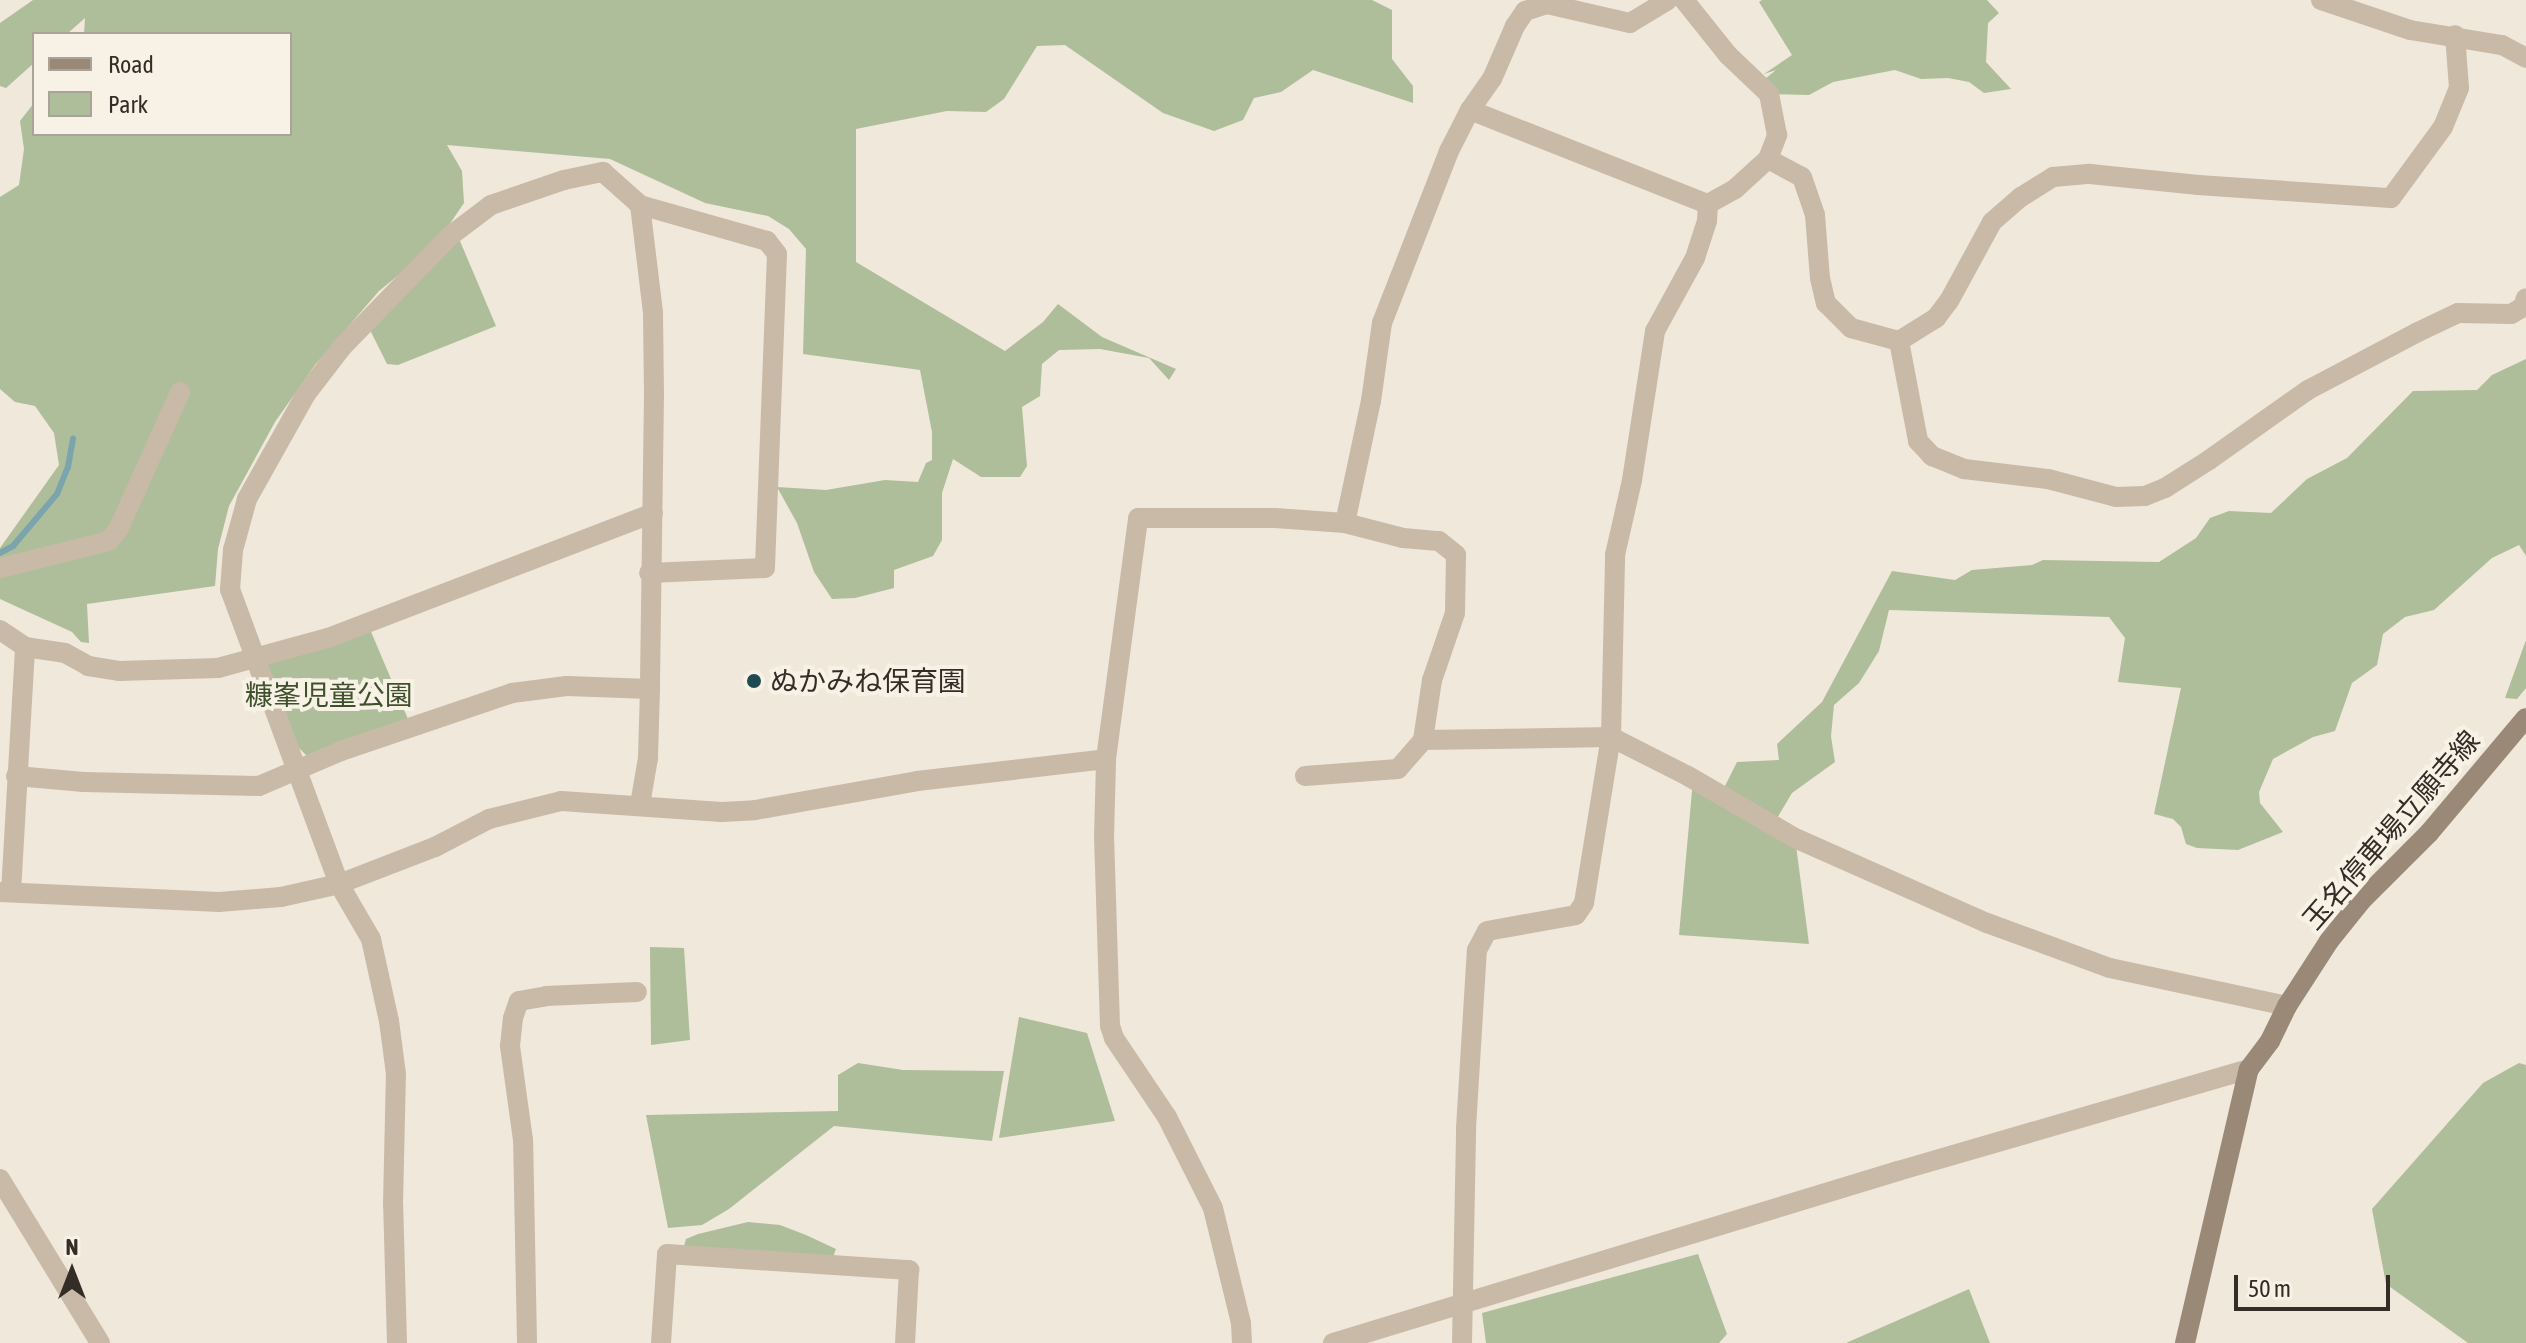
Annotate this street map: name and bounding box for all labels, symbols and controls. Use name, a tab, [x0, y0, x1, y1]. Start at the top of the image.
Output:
legend	[32, 32, 292, 136]
text: Road	[108, 51, 154, 78]
text: Park	[108, 91, 148, 118]
place label: ぬかみね保育園	[770, 664, 966, 698]
marker: ぬかみね保育園	[745, 672, 763, 690]
park label: 糠峯児童公園	[245, 678, 413, 712]
street label: 玉名停車場立願寺線	[2296, 724, 2486, 936]
north arrow	[32, 1231, 112, 1311]
text: N	[66, 1234, 78, 1260]
scale bar	[2238, 1259, 2394, 1309]
text: 50 m	[2248, 1275, 2291, 1302]

